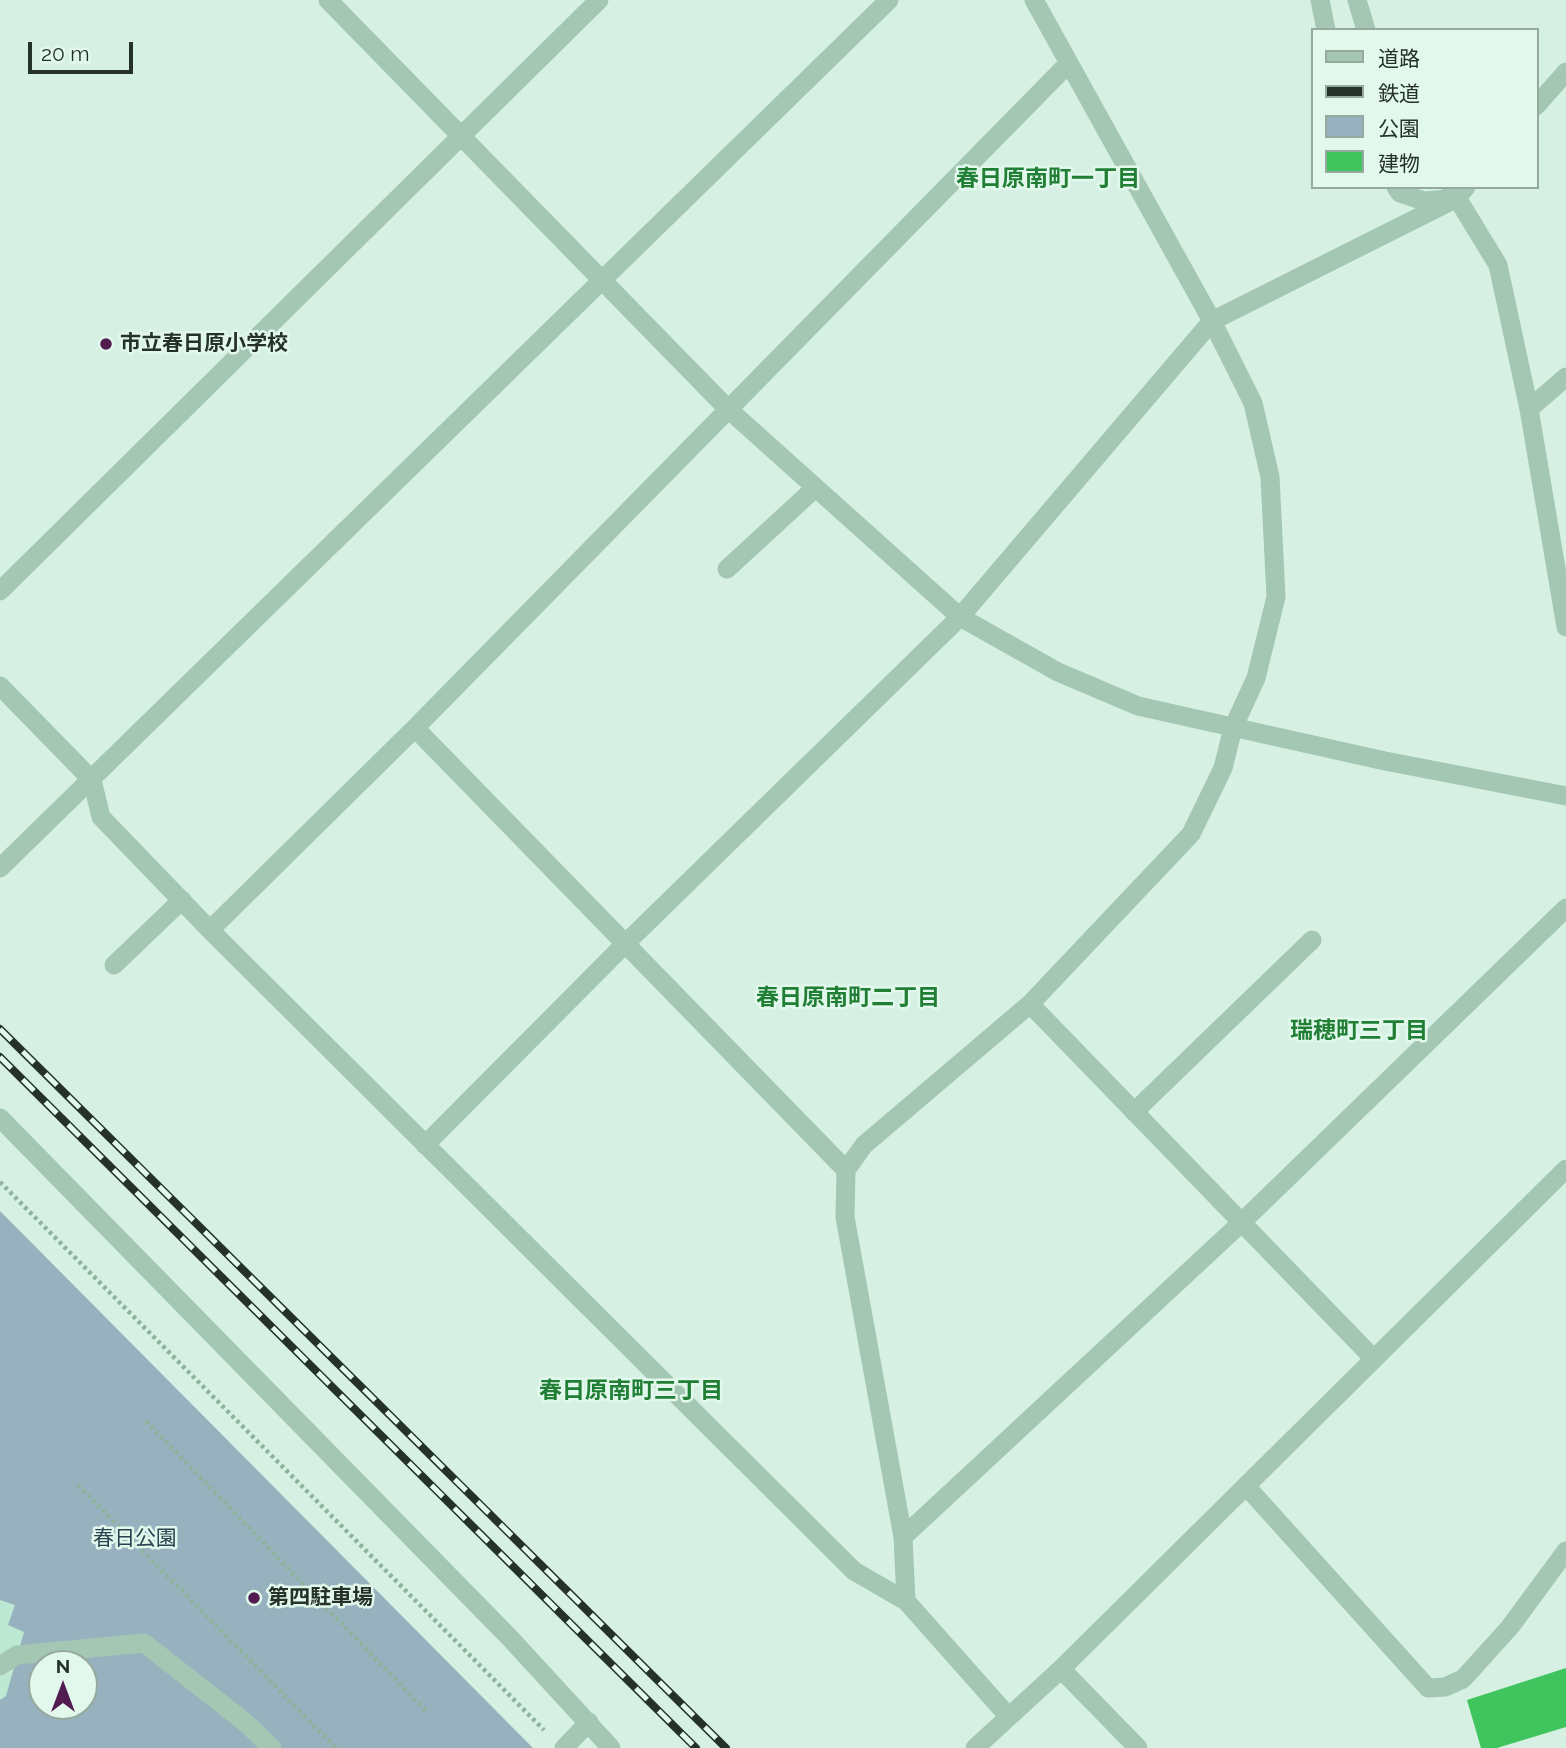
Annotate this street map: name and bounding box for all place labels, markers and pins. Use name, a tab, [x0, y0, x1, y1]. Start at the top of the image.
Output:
place label: 市立春日原小学校	[120, 331, 288, 357]
marker: 市立春日原小学校	[98, 336, 114, 352]
place label: 第四駐車場	[268, 1585, 373, 1611]
marker: 第四駐車場	[246, 1590, 262, 1606]

